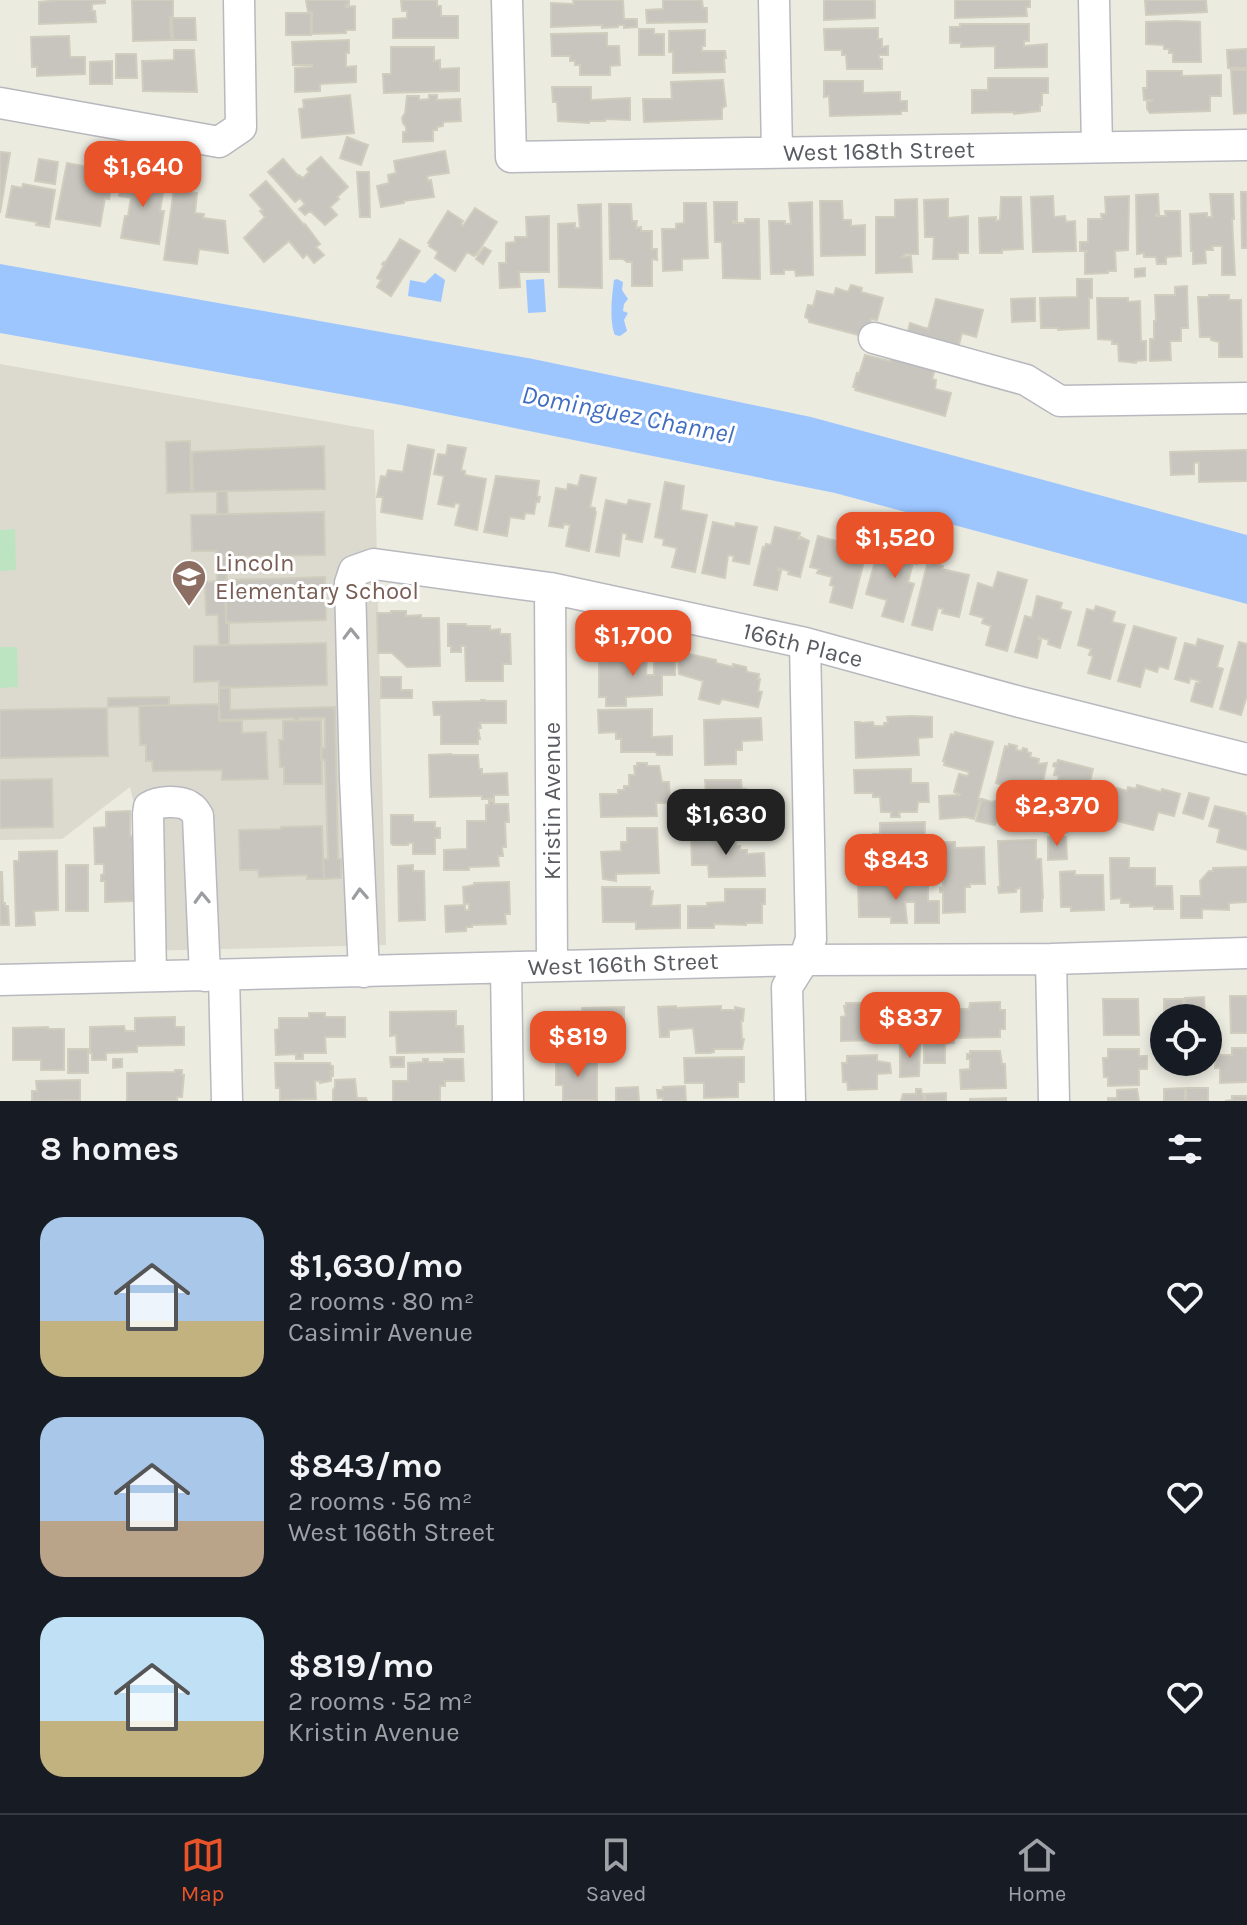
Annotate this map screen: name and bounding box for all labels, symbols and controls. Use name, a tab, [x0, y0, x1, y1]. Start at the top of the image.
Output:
street label: West 168th Street	[783, 135, 975, 167]
pin: $1,640	[78, 141, 208, 209]
text: $1,640	[102, 151, 184, 182]
water label: Dominguez Channel	[519, 379, 737, 450]
pin: $1,520	[830, 512, 960, 580]
text: $1,520	[854, 522, 936, 553]
place label: Lincoln Elementary School	[215, 549, 419, 605]
school or university icon: Lincoln Elementary School	[170, 558, 208, 608]
pin: $1,700	[568, 610, 698, 678]
street label: 166th Place	[740, 617, 866, 673]
text: $1,700	[593, 620, 673, 651]
one-way arrow	[342, 627, 360, 640]
street label: Kristin Avenue	[538, 722, 566, 880]
pin: $2,370	[992, 780, 1122, 848]
pin: $1,630	[661, 789, 791, 857]
text: $2,370	[1014, 790, 1100, 821]
text: $1,630	[685, 799, 767, 830]
pin: $843	[849, 834, 943, 902]
text: $843	[863, 844, 929, 875]
one-way arrow	[351, 887, 368, 900]
one-way arrow	[193, 891, 210, 904]
street label: West 166th Street	[527, 947, 719, 981]
pin: $837	[863, 992, 957, 1060]
text: $837	[878, 1002, 942, 1033]
map controls	[1150, 1004, 1222, 1076]
button: locate	[1150, 1004, 1222, 1076]
pin: $819	[531, 1011, 625, 1079]
text: $819	[548, 1021, 608, 1052]
icon: filters	[1163, 1127, 1207, 1171]
text: 8 homes	[40, 1129, 179, 1169]
text: $1,630/mo	[288, 1246, 463, 1286]
icon: home	[104, 1249, 200, 1345]
icon: heart	[1163, 1275, 1207, 1319]
text: 2 rooms · 80 m²	[288, 1286, 474, 1317]
text: Casimir Avenue	[288, 1317, 473, 1348]
text: $843/mo	[288, 1446, 442, 1486]
icon: home	[104, 1449, 200, 1545]
icon: heart	[1163, 1475, 1207, 1519]
text: 2 rooms · 56 m²	[288, 1486, 473, 1517]
text: West 166th Street	[288, 1517, 495, 1548]
text: $819/mo	[288, 1646, 434, 1686]
icon: home	[104, 1649, 200, 1745]
icon: heart	[1163, 1675, 1207, 1719]
text: 2 rooms · 52 m²	[288, 1686, 473, 1717]
text: Kristin Avenue	[288, 1717, 460, 1748]
tab: Map	[181, 1833, 225, 1907]
tab: Saved	[586, 1833, 647, 1907]
tab: Home	[1008, 1833, 1066, 1907]

